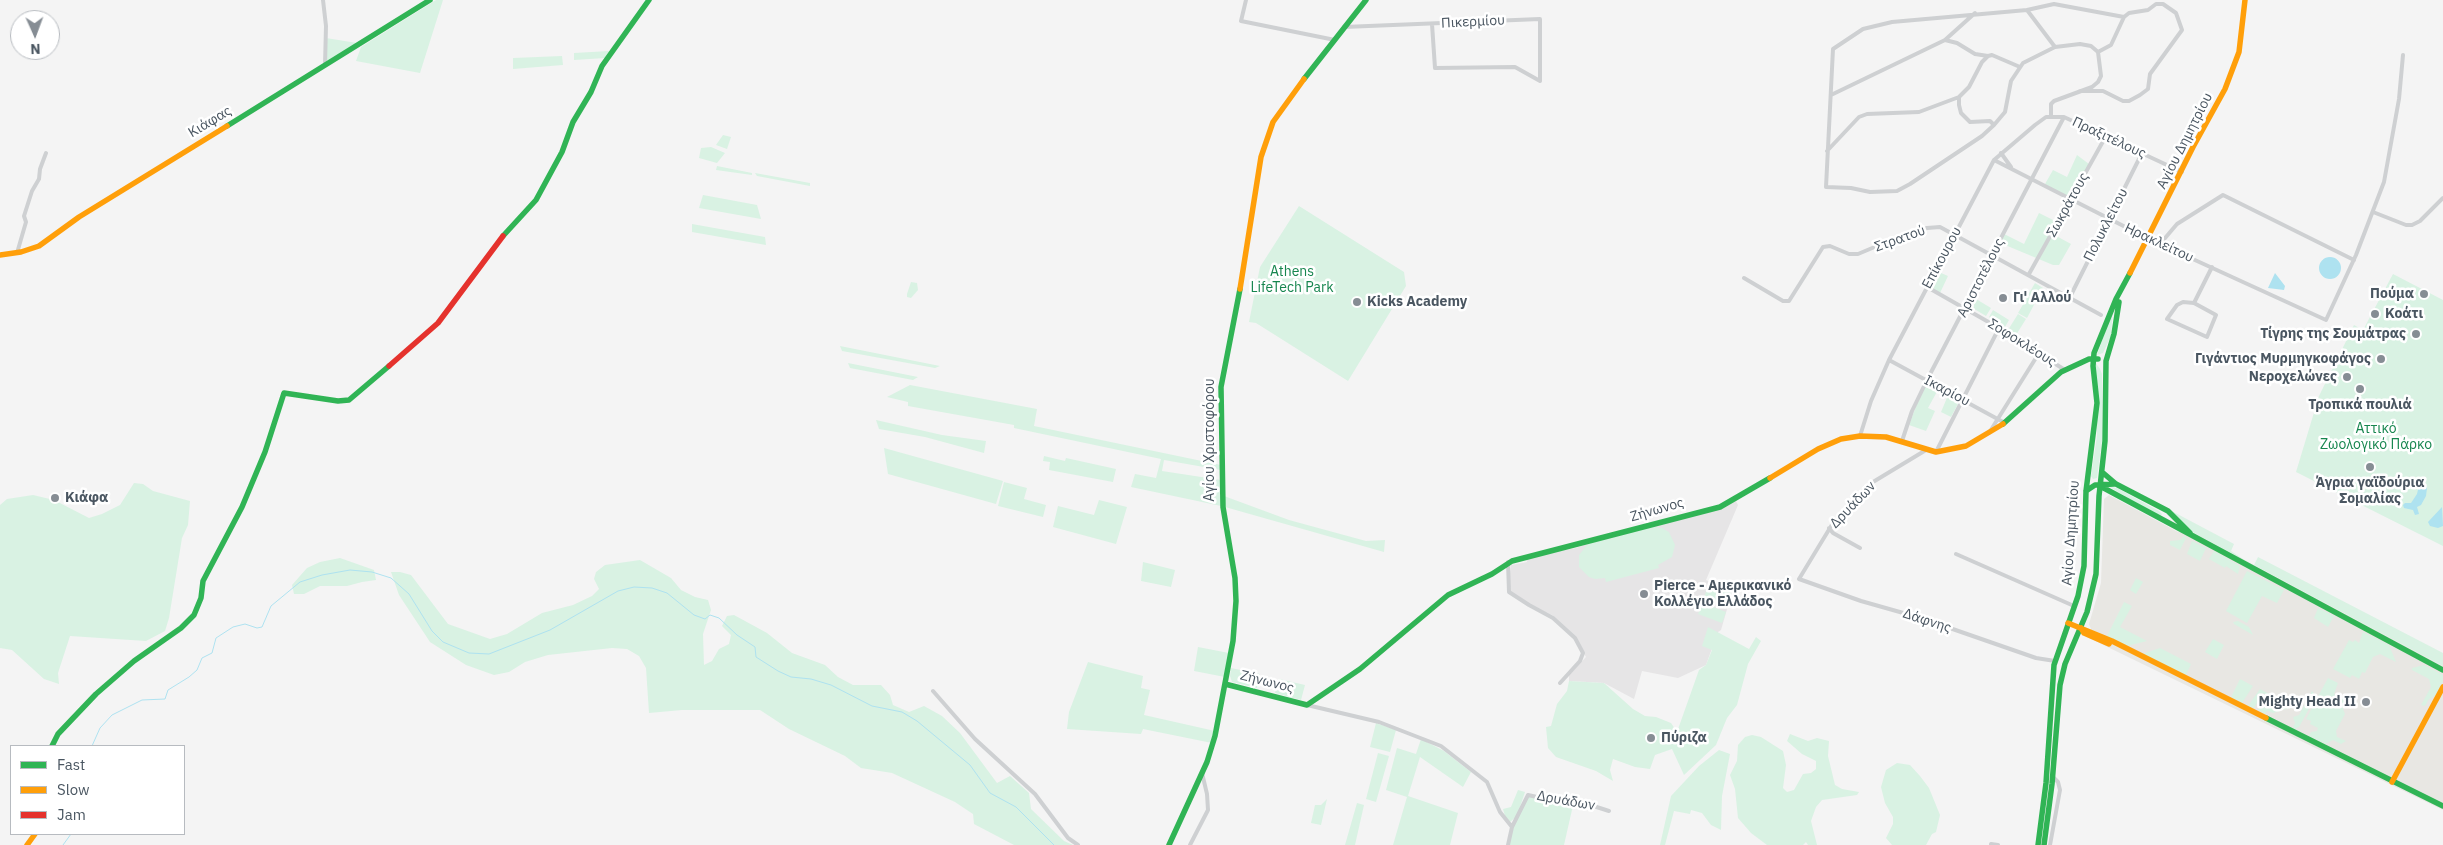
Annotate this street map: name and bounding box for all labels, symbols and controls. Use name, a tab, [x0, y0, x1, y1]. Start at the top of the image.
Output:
north arrow	[10, 10, 60, 60]
street label: Πικερμίου	[1441, 12, 1505, 32]
text: N	[30, 40, 41, 58]
street label: Αγίου Δημητρίου	[2153, 90, 2217, 192]
street label: Κιάφας	[185, 103, 235, 141]
street label: Πραξιτέλους	[2069, 114, 2149, 162]
street label: Σωκράτους	[2043, 170, 2093, 240]
street label: Πολυκλείτου	[2080, 186, 2132, 264]
street label: Ηρακλείτου	[2122, 220, 2196, 266]
street label: Στρατού	[1872, 222, 1928, 256]
street label: Επίκουρου	[1919, 224, 1965, 292]
street label: Αριστοτέλους	[1954, 236, 2008, 320]
park label: Athens LifeTech Park	[1250, 264, 1334, 296]
place label: Πούμα	[2370, 286, 2414, 302]
marker: Πούμα	[2418, 288, 2430, 300]
place label: Γι' Αλλού	[2013, 290, 2071, 306]
marker: Γι' Αλλού	[1997, 292, 2009, 304]
place label: Kicks Academy	[1367, 294, 1467, 310]
marker: Kicks Academy	[1351, 296, 1363, 308]
place label: Κοάτι	[2385, 306, 2423, 322]
marker: Κοάτι	[2369, 308, 2381, 320]
street label: Σοφοκλέους	[1985, 315, 2059, 371]
place label: Τίγρης της Σουμάτρας	[2260, 326, 2406, 342]
marker: Τίγρης της Σουμάτρας	[2410, 328, 2422, 340]
place label: Γιγάντιος Μυρμηγκοφάγος	[2195, 351, 2371, 367]
marker: Γιγάντιος Μυρμηγκοφάγος	[2375, 353, 2387, 365]
place label: Νεροχελώνες	[2249, 369, 2337, 385]
marker: Νεροχελώνες	[2341, 371, 2353, 383]
street label: Ικαρίου	[1921, 372, 1973, 410]
street label: Αγίου Χριστοφόρου	[1202, 378, 1218, 502]
marker: Τροπικά πουλιά	[2354, 383, 2366, 395]
place label: Τροπικά πουλιά	[2308, 397, 2412, 413]
park label: Αττικό Ζωολογικό Πάρκο	[2320, 421, 2432, 454]
marker: Άγρια γαϊδούρια Σομαλίας	[2364, 461, 2376, 473]
place label: Άγρια γαϊδούρια Σομαλίας	[2316, 475, 2424, 508]
street label: Δρυάδων	[1827, 478, 1879, 532]
street label: Αγίου Δημητρίου	[2059, 480, 2083, 586]
place label: Κιάφα	[65, 490, 108, 506]
marker: Κιάφα	[49, 492, 61, 504]
street label: Ζήνωνος	[1628, 494, 1686, 526]
place label: Pierce - Αμερικανικό Κολλέγιο Ελλάδος	[1654, 578, 1792, 610]
marker: Pierce - Αμερικανικό Κολλέγιο Ελλάδος	[1638, 588, 1650, 600]
street label: Δάφνης	[1901, 605, 1953, 637]
street label: Ζήνωνος	[1238, 667, 1296, 697]
place label: Mighty Head II	[2258, 694, 2356, 710]
marker: Mighty Head II	[2360, 696, 2372, 708]
place label: Πύριζα	[1661, 730, 1707, 746]
marker: Πύριζα	[1645, 732, 1657, 744]
legend	[10, 745, 185, 835]
text: Fast	[57, 755, 85, 774]
text: Slow	[57, 780, 90, 799]
street label: Δρυάδων	[1536, 788, 1596, 814]
text: Jam	[57, 805, 86, 824]

